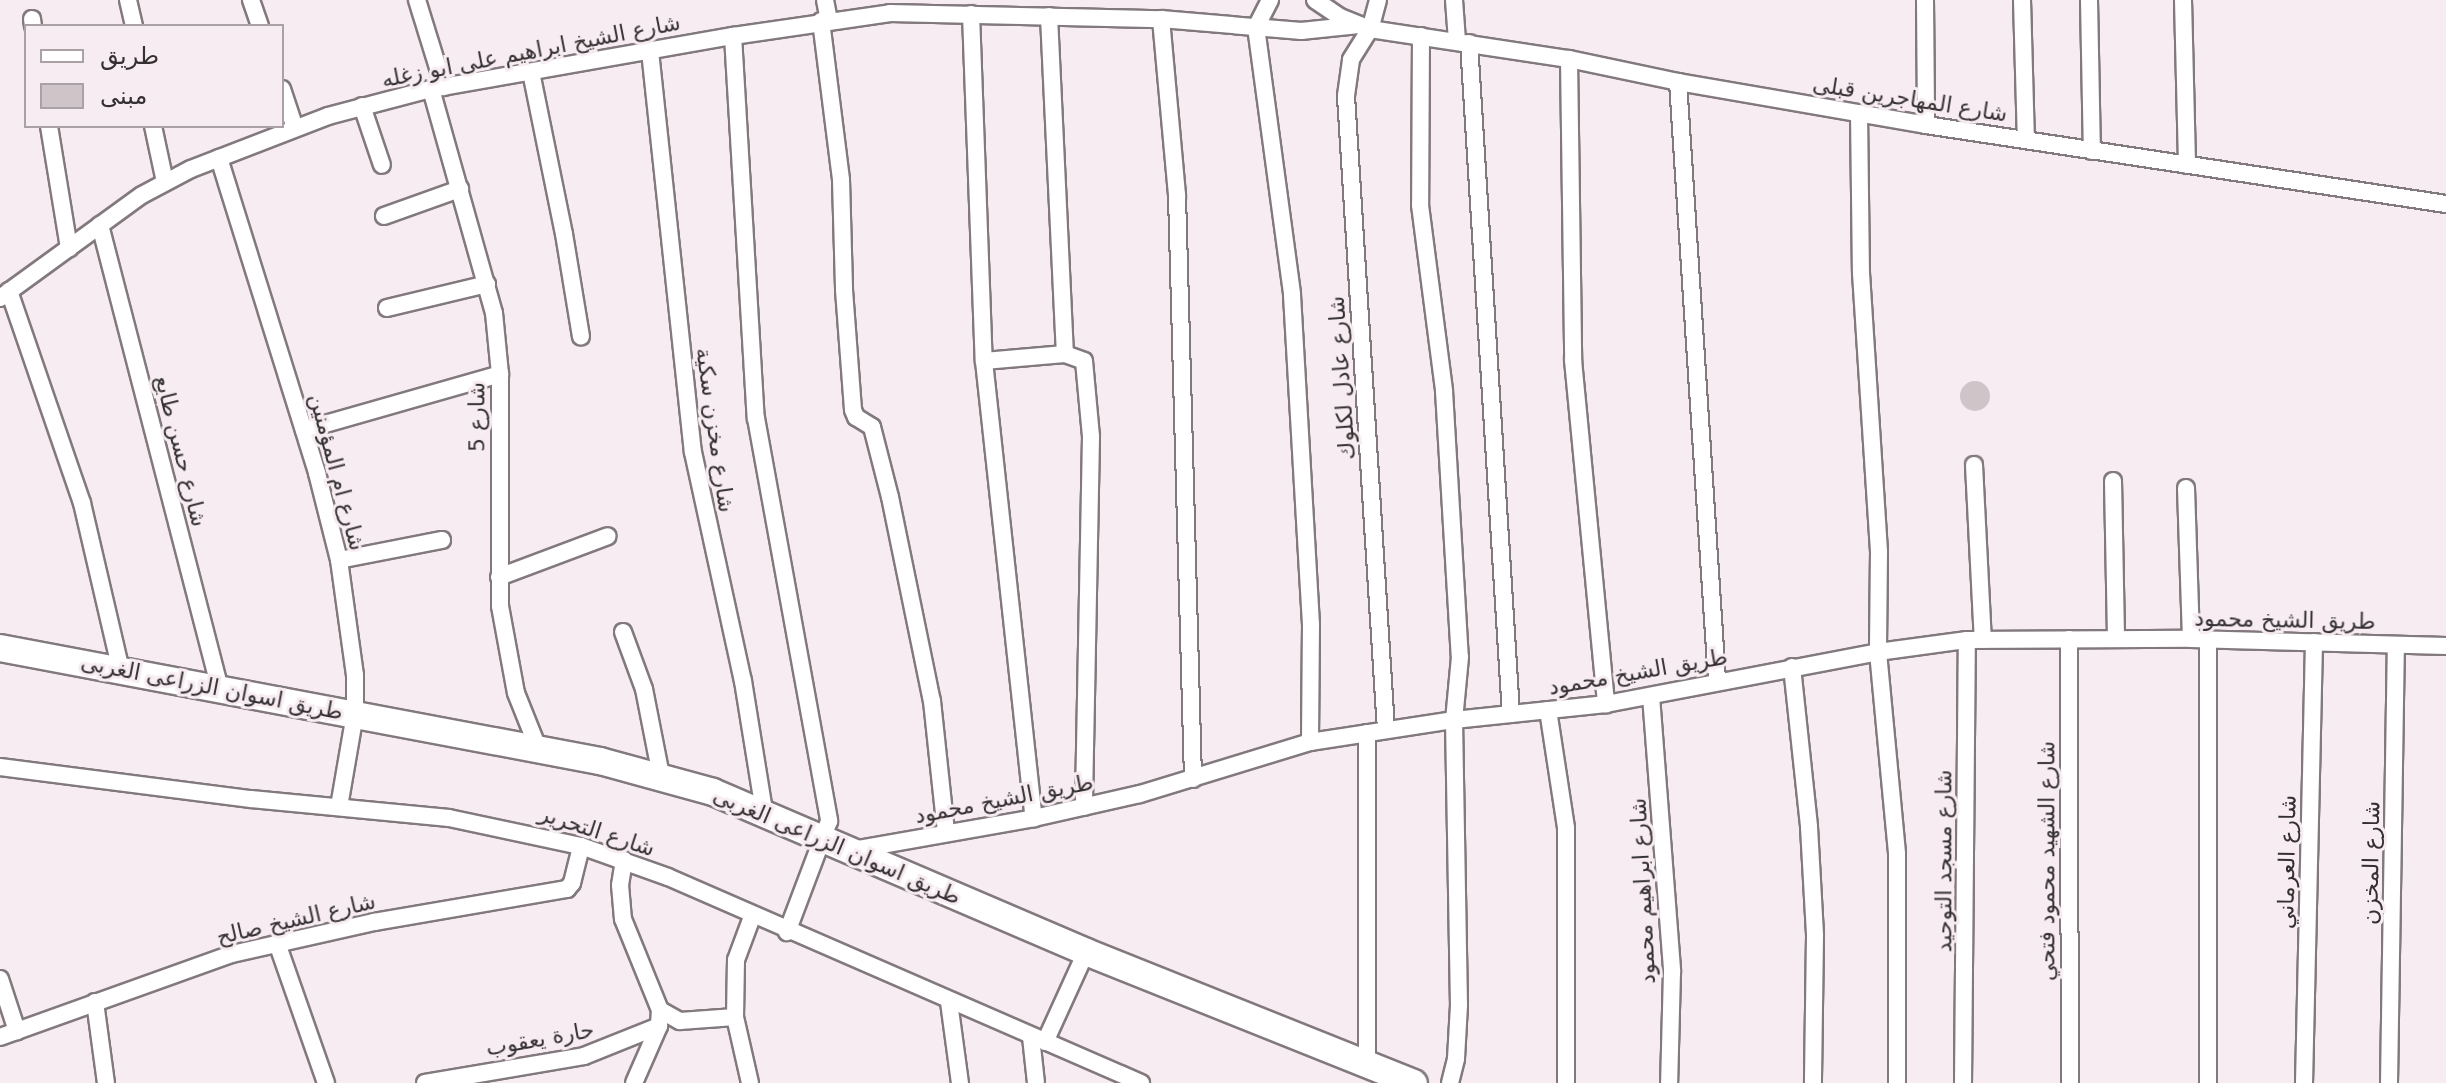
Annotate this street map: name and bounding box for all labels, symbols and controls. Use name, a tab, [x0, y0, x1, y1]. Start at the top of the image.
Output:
street label: شارع الشيخ ابراهيم على ابو زغله	[379, 9, 683, 93]
legend	[24, 24, 284, 128]
text: طريق	[100, 42, 159, 70]
street label: شارع المهاجرين قبلى	[1811, 71, 2009, 127]
text: مبنى	[100, 82, 147, 110]
street label: شارع عادل لكلوك	[1323, 295, 1361, 461]
street label: شارع مخزن سكية	[690, 346, 740, 514]
street label: شارع حسن طايع	[149, 373, 213, 529]
street label: شارع 5	[464, 382, 490, 452]
street label: شارع ام المؤمنين	[303, 391, 371, 553]
street label: طريق الشيخ محمود	[2194, 605, 2376, 635]
street label: طريق الشيخ محمود	[1546, 643, 1730, 701]
street label: طريق اسوان الزراعى الغربى	[79, 649, 345, 725]
street label: شارع الشهيد محمود فتحي	[2034, 741, 2060, 981]
street label: طريق الشيخ محمود	[913, 769, 1095, 829]
street label: شارع مسجد التوحيد	[1931, 770, 1957, 952]
street label: طريق اسوان الزراعى الغربى	[709, 782, 965, 910]
street label: شارع العرماني	[2273, 795, 2301, 929]
street label: شارع ابراهيم محمود	[1625, 797, 1661, 985]
street label: شارع التحرير	[536, 800, 658, 862]
street label: شارع المخزن	[2357, 801, 2385, 925]
street label: شارع الشيخ صالح	[214, 888, 378, 950]
street label: حارة يعقوب	[484, 1017, 596, 1061]

